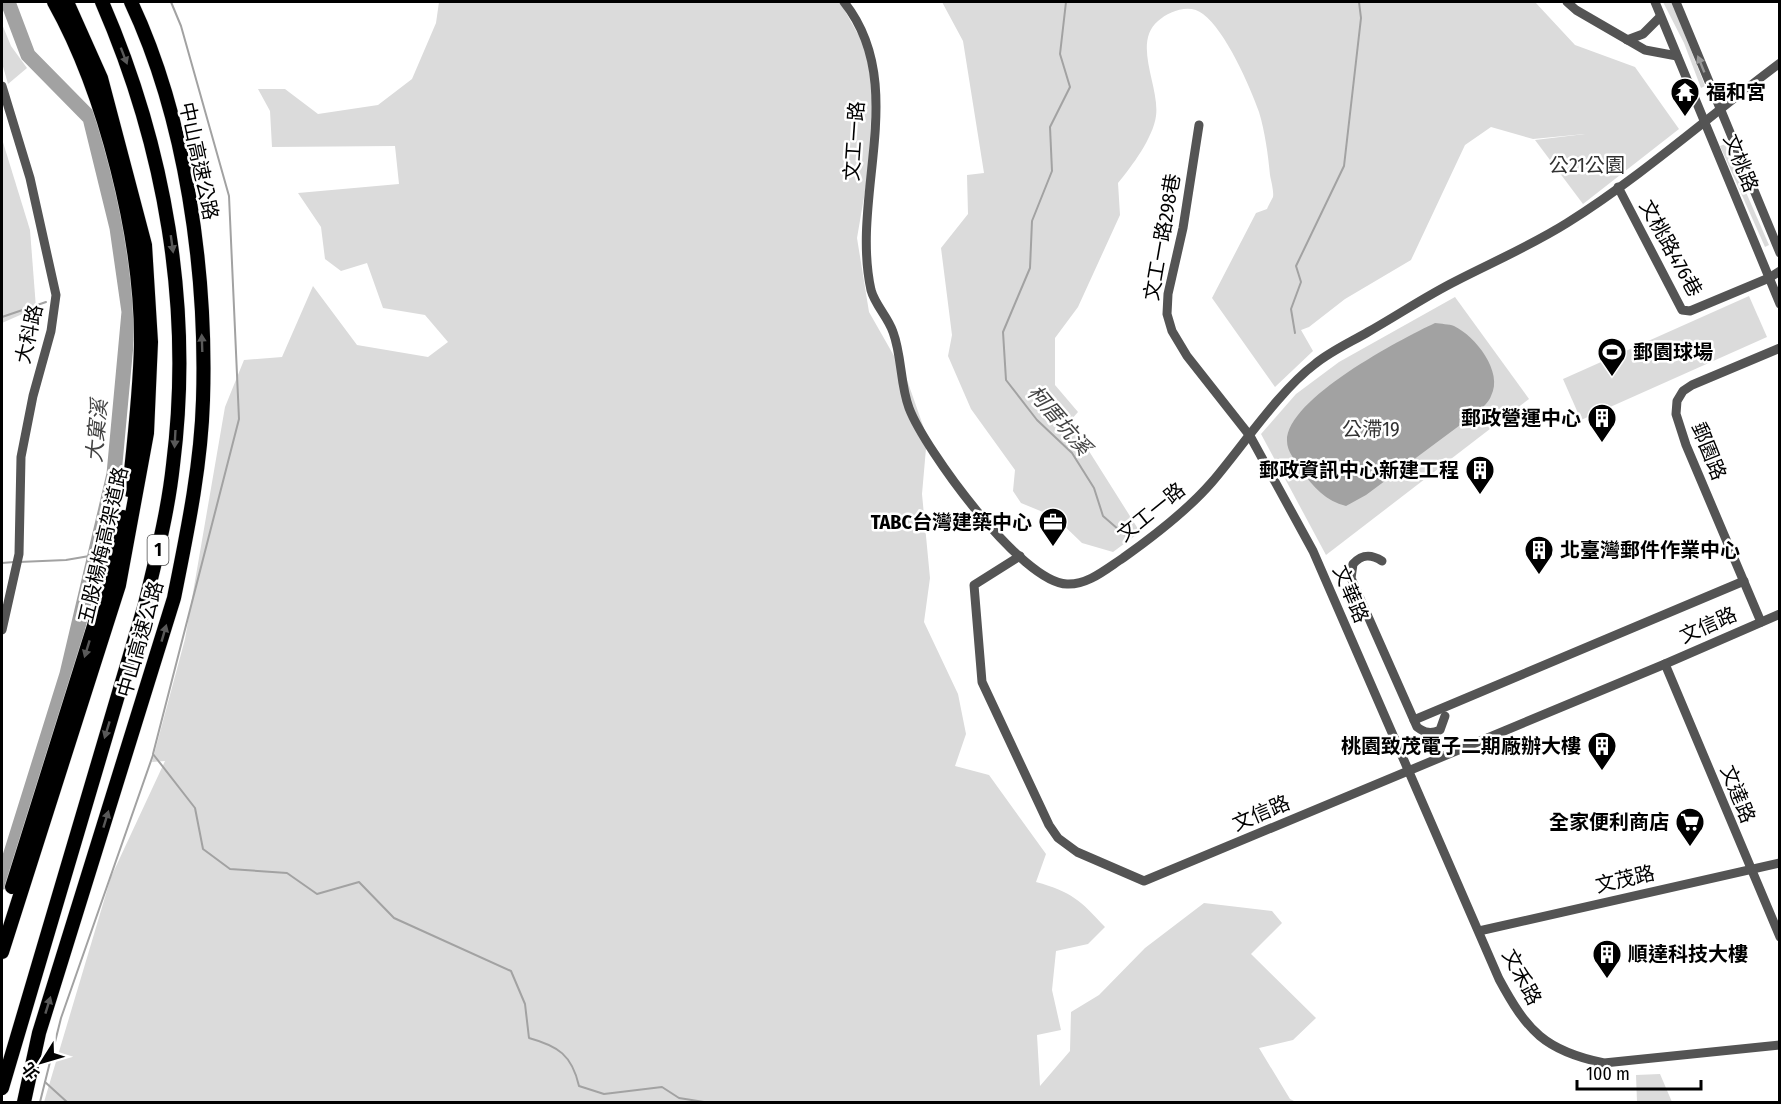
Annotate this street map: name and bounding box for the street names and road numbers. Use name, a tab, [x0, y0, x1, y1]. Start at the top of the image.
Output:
street label: 中山高速公路	[175, 100, 223, 222]
street label: 文工一路	[839, 100, 869, 182]
street label: 文桃路	[1719, 131, 1763, 195]
street label: 文工一路298巷	[1139, 172, 1185, 302]
street label: 文桃路476巷	[1635, 195, 1707, 301]
street label: 大科路	[11, 302, 47, 366]
street label: 郵園路	[1687, 419, 1731, 483]
street label: 五股楊梅高架道路	[73, 464, 133, 626]
street label: 文工一路	[1112, 478, 1190, 546]
road number: 1	[148, 535, 168, 565]
street label: 文華路	[1328, 562, 1374, 626]
street label: 中山高速公路	[112, 578, 168, 700]
street label: 文信路	[1676, 602, 1740, 648]
street label: 文達路	[1716, 762, 1760, 826]
street label: 文信路	[1229, 790, 1293, 836]
street label: 文茂路	[1593, 861, 1657, 897]
street label: 文禾路	[1497, 945, 1547, 1009]

